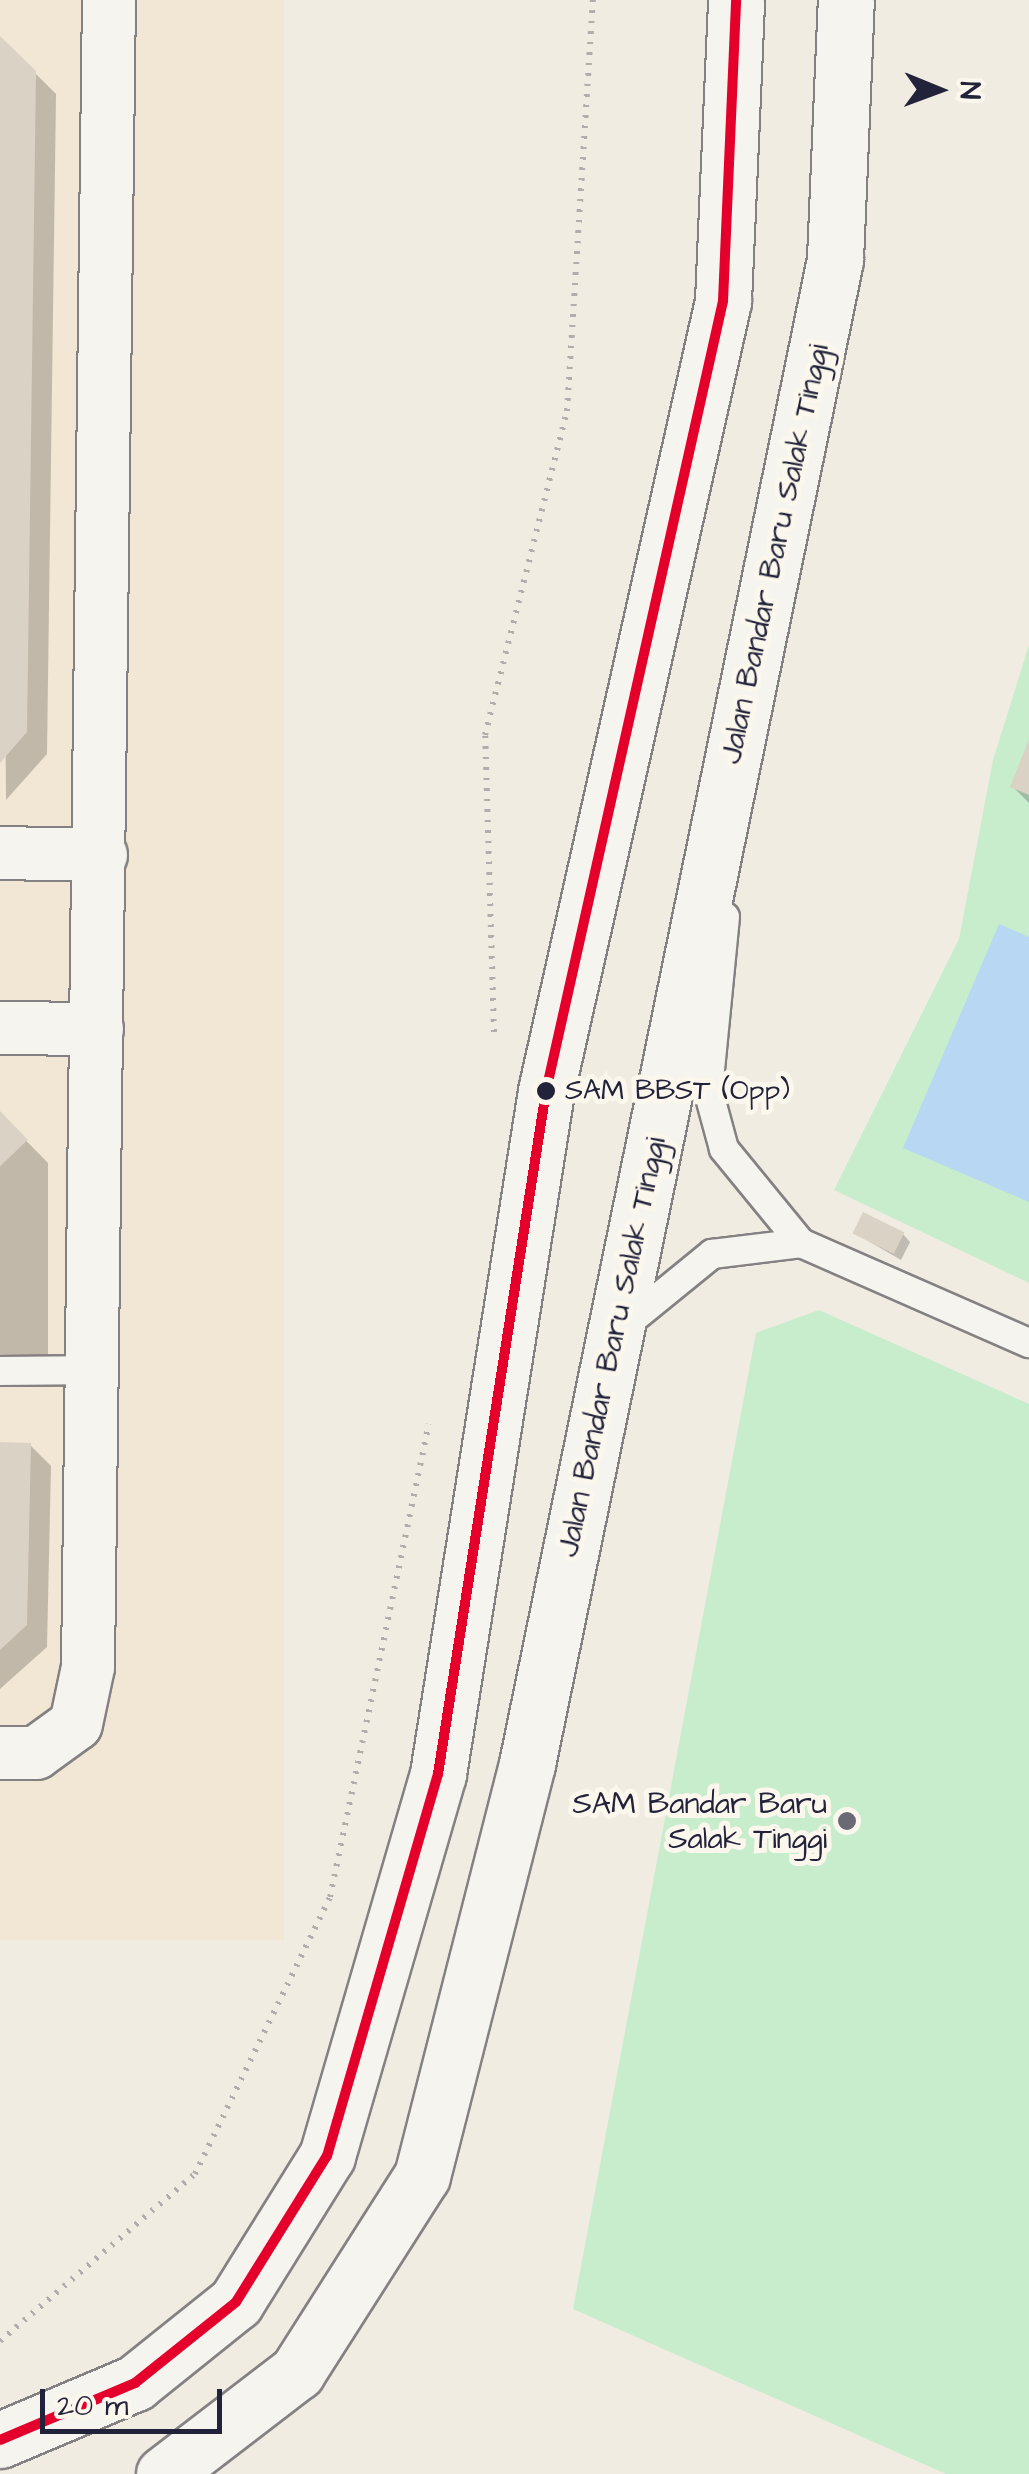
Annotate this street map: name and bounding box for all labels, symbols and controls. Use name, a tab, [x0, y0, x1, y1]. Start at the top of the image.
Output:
north arrow	[889, 40, 989, 140]
text: N	[950, 81, 989, 100]
street label: Jalan Bandar Baru Salak Tinggi	[713, 341, 837, 767]
place label: SAM BBST (Opp)	[565, 1074, 790, 1108]
marker: SAM BBST (Opp)	[536, 1081, 556, 1101]
street label: Jalan Bandar Baru Salak Tinggi	[550, 1134, 674, 1560]
place label: SAM Bandar Baru Salak Tinggi	[572, 1786, 827, 1856]
marker: SAM Bandar Baru Salak Tinggi	[836, 1810, 858, 1832]
scale bar	[45, 2369, 228, 2431]
text: 20 m	[57, 2385, 128, 2427]

